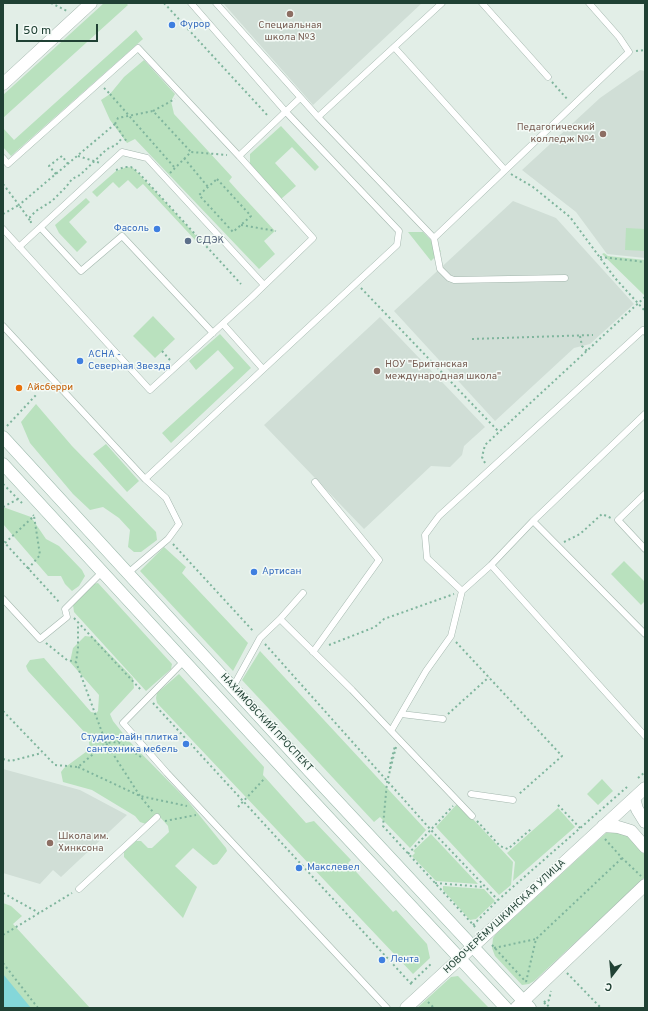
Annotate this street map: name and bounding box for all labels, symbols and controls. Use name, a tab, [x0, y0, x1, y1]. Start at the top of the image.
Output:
marker: Специальная школа №3	[285, 9, 295, 19]
scale bar	[18, 16, 100, 42]
place label: Фурор	[180, 19, 210, 31]
marker: Фурор	[167, 20, 177, 30]
place label: Специальная школа №3	[258, 20, 322, 44]
text: 50 m	[23, 23, 51, 39]
place label: Педагогический колледж №4	[517, 122, 595, 146]
marker: Педагогический колледж №4	[598, 129, 608, 139]
place label: Фасоль	[114, 223, 149, 235]
marker: Фасоль	[152, 224, 162, 234]
place label: СДЭК	[196, 235, 224, 247]
marker: СДЭК	[183, 236, 193, 246]
place label: АСНА - Северная Звезда	[88, 349, 171, 372]
marker: АСНА - Северная Звезда	[75, 356, 85, 366]
place label: НОУ "Британская международная школа"	[385, 359, 501, 382]
marker: НОУ "Британская международная школа"	[372, 366, 382, 376]
place label: Айсберри	[27, 382, 73, 394]
marker: Айсберри	[14, 383, 24, 393]
place label: Артисан	[262, 566, 301, 578]
marker: Артисан	[249, 567, 259, 577]
street label: НАХИМОВСКИЙ ПРОСПЕКТ	[217, 671, 315, 775]
place label: Студио-лайн плитка сантехника мебель	[81, 732, 178, 756]
marker: Студио-лайн плитка сантехника мебель	[181, 739, 191, 749]
place label: Школа им. Хинксона	[58, 831, 108, 854]
marker: Школа им. Хинксона	[45, 838, 55, 848]
street label: НОВОЧЕРЁМУШКИНСКАЯ УЛИЦА	[441, 857, 569, 977]
place label: Макслевел	[307, 862, 360, 874]
marker: Макслевел	[294, 863, 304, 873]
place label: Лента	[390, 954, 419, 966]
marker: Лента	[377, 955, 387, 965]
north arrow	[592, 955, 632, 995]
text: С	[603, 979, 614, 994]

